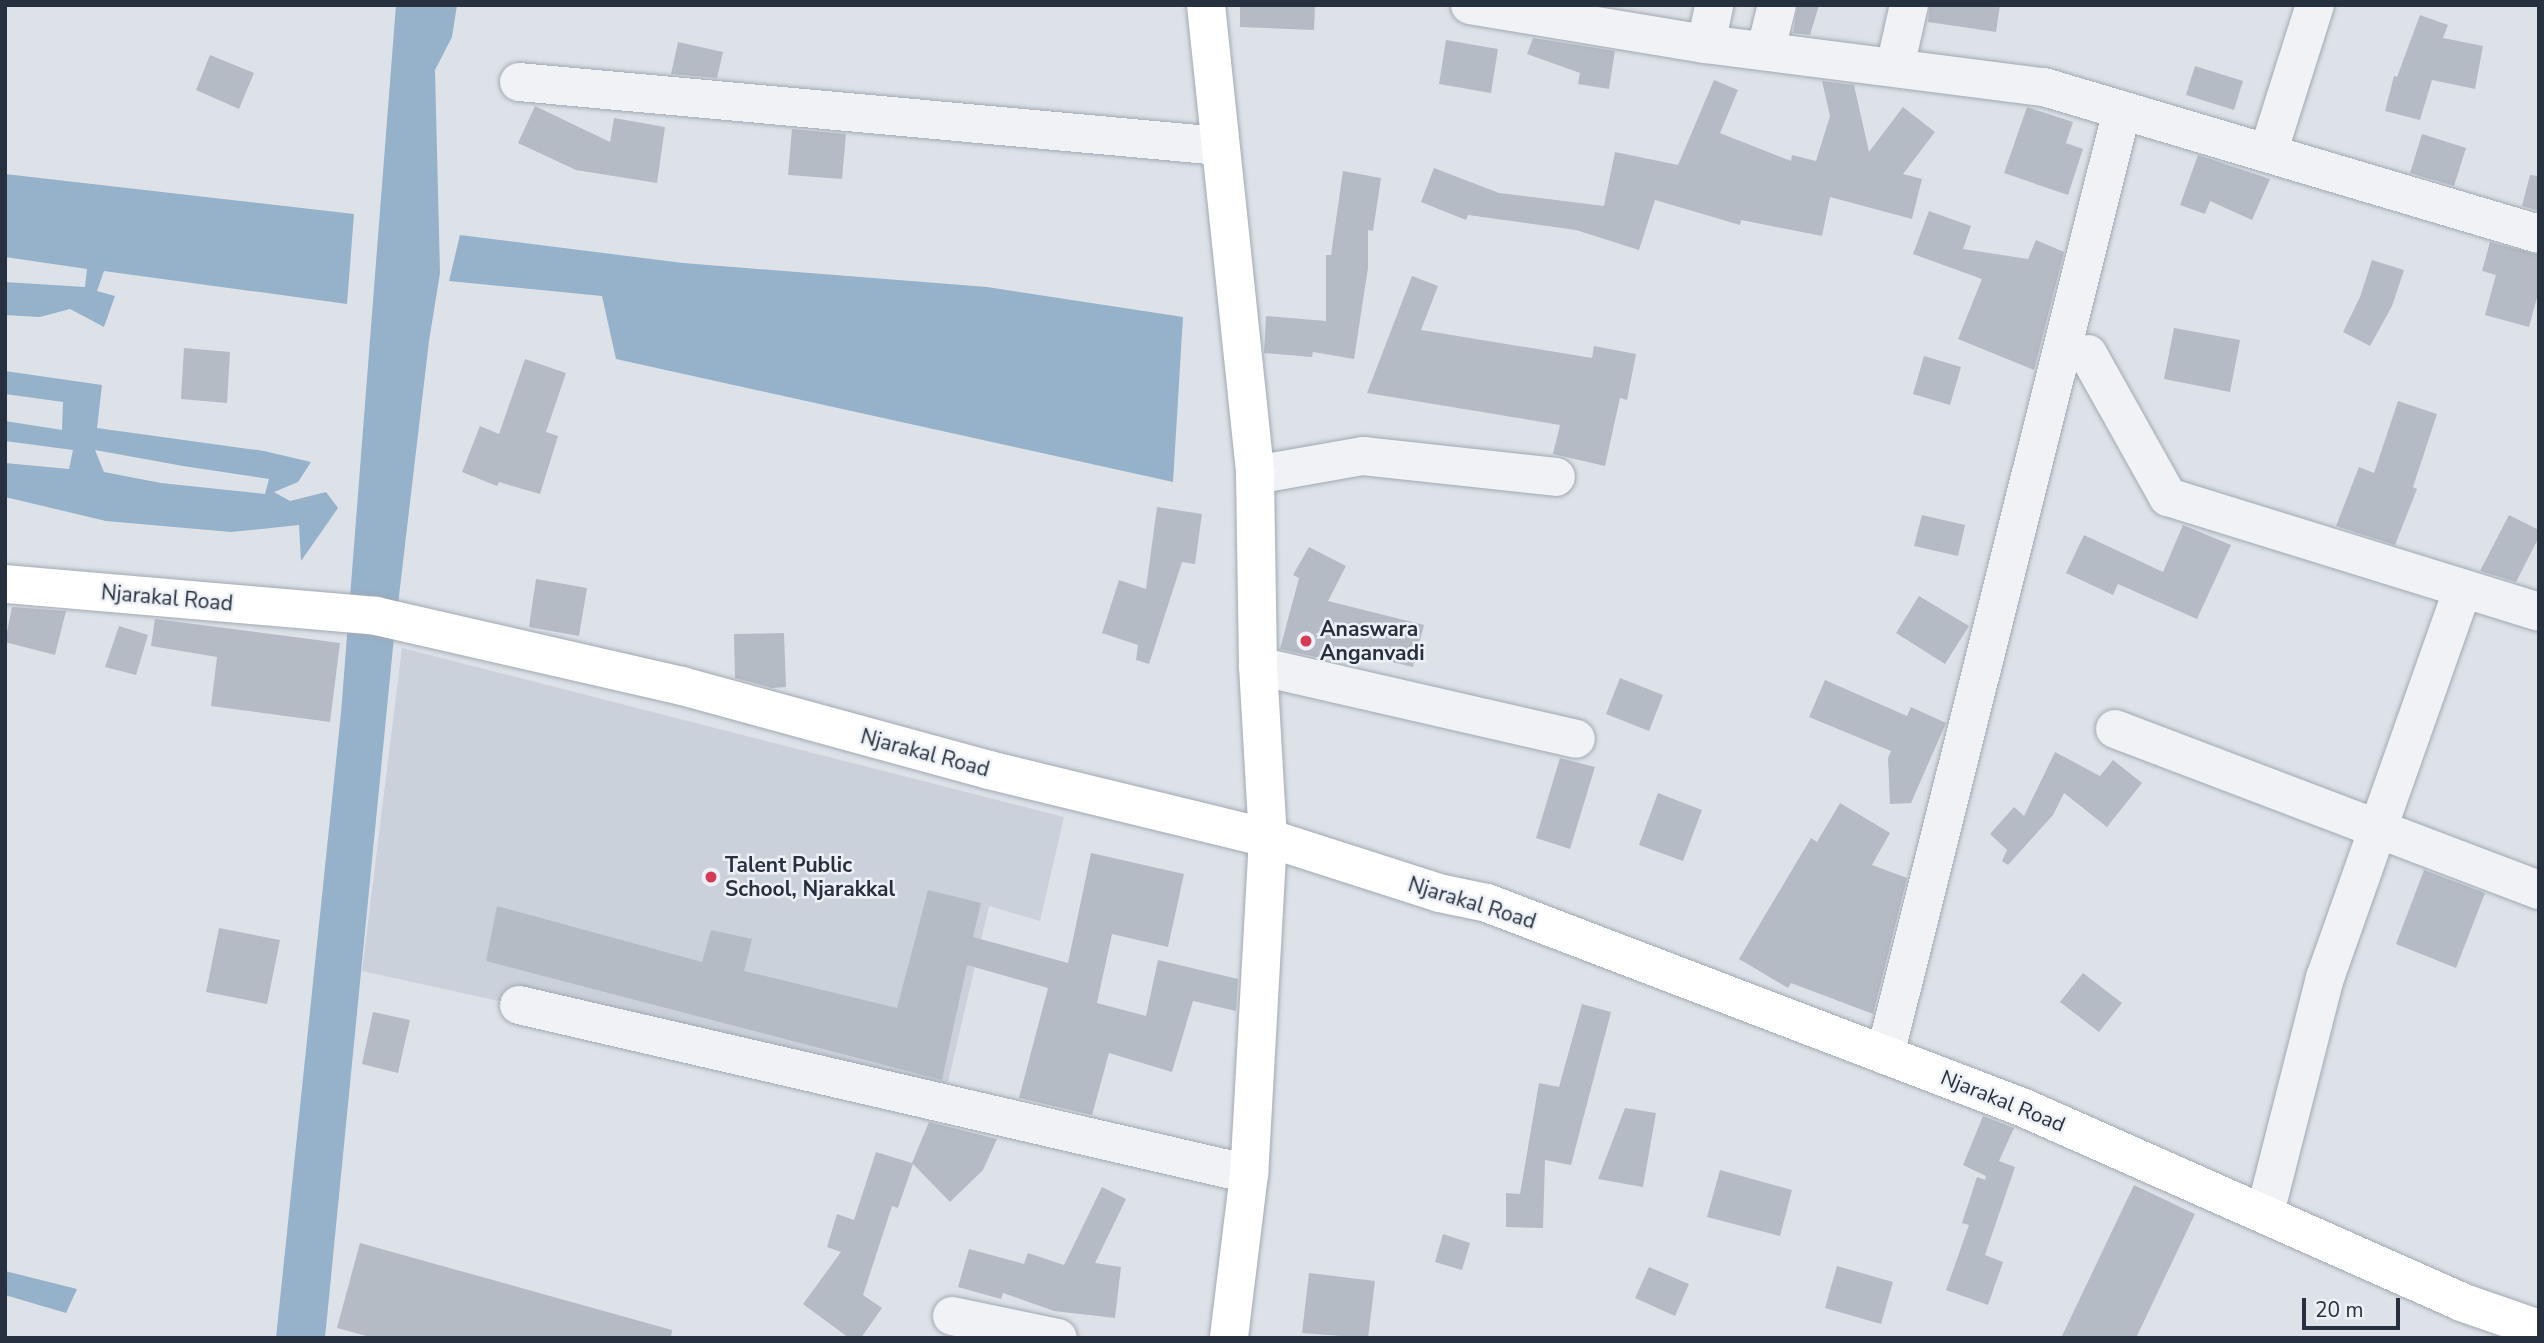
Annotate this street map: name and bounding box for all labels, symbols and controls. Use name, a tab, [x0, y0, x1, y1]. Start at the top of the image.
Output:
street label: Njarakal Road	[100, 580, 234, 616]
place label: Anaswara Anganvadi	[1320, 616, 1425, 666]
marker: Anaswara Anganvadi	[1298, 633, 1314, 649]
street label: Njarakal Road	[858, 724, 992, 782]
place label: Talent Public School, Njarakkal	[725, 852, 895, 902]
marker: Talent Public School, Njarakkal	[703, 869, 719, 885]
street label: Njarakal Road	[1405, 872, 1539, 934]
street label: Njarakal Road	[1937, 1065, 2069, 1137]
scale bar	[2306, 1284, 2404, 1328]
text: 20 m	[2315, 1296, 2364, 1324]

